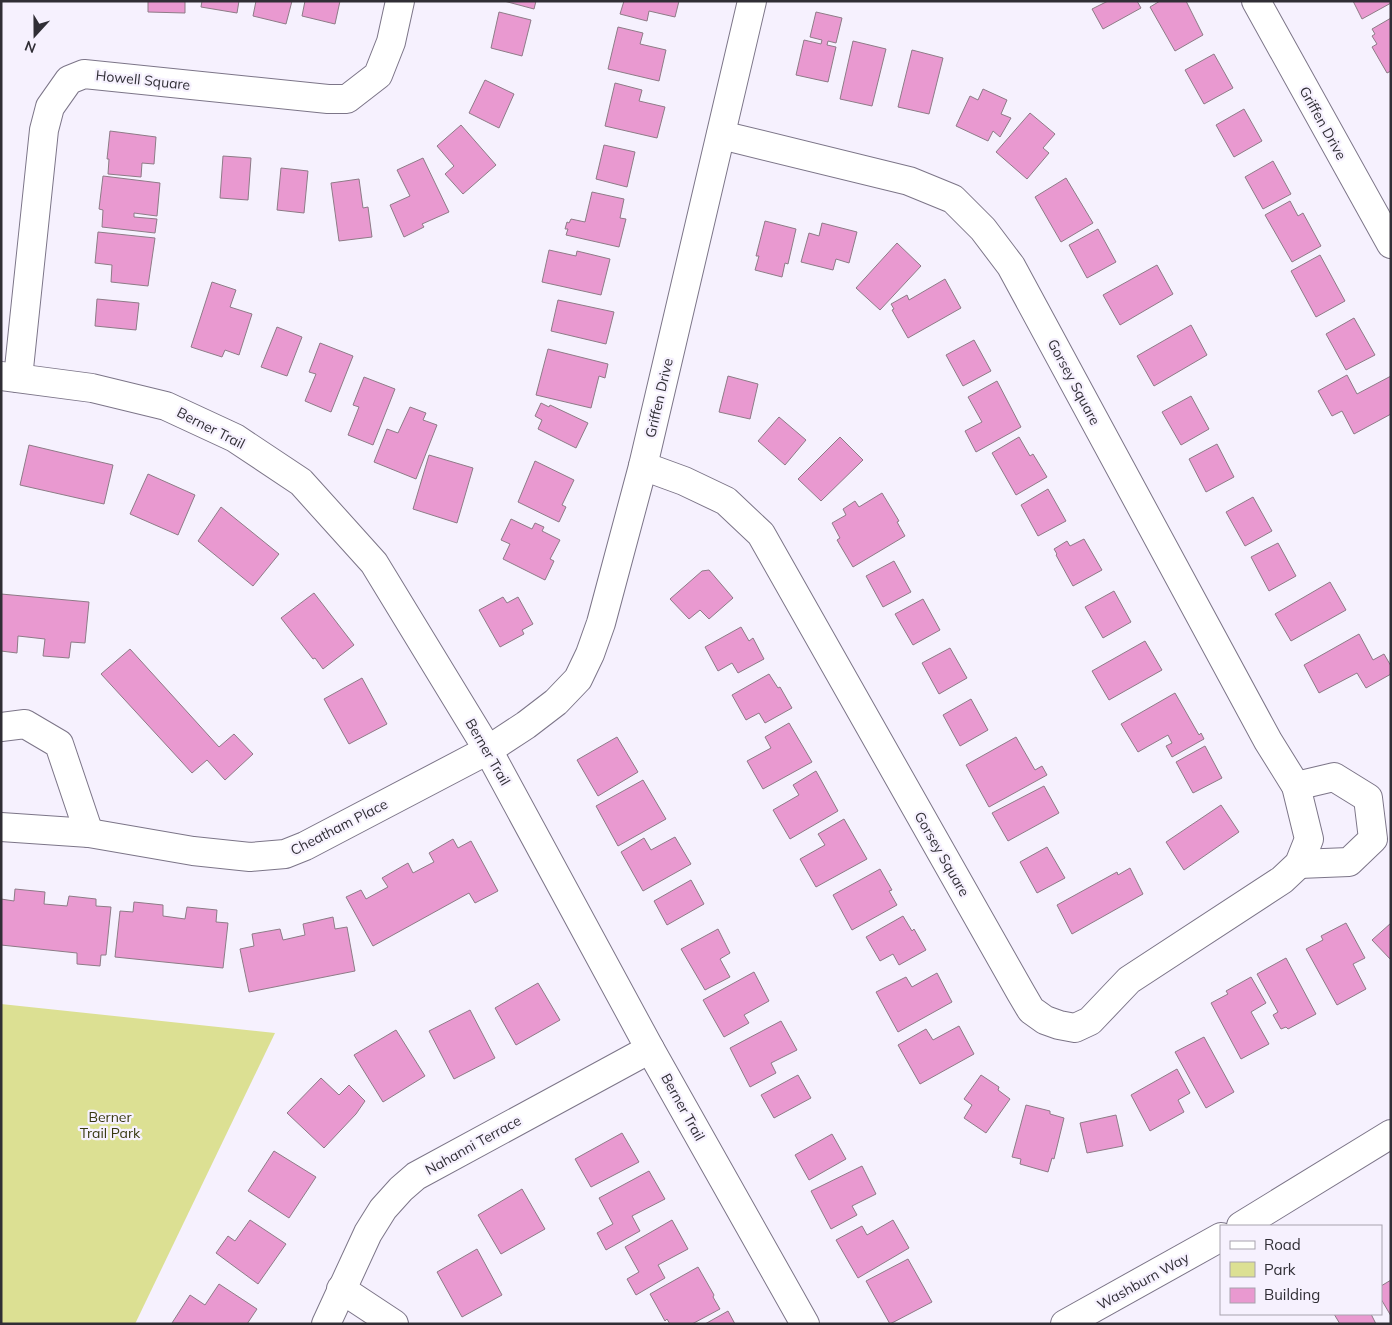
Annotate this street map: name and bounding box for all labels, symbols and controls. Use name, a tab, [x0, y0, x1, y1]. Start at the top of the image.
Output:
north arrow	[10, 10, 60, 60]
text: N	[22, 37, 39, 57]
street label: Howell Square	[95, 66, 191, 94]
street label: Griffen Drive	[1295, 83, 1351, 163]
street label: Gorsey Square	[1044, 336, 1104, 428]
street label: Griffen Drive	[641, 357, 677, 439]
street label: Berner Trail	[174, 403, 248, 453]
street label: Berner Trail	[462, 715, 514, 789]
street label: Cheatham Place	[287, 795, 391, 859]
street label: Gorsey Square	[910, 808, 974, 900]
street label: Berner Trail	[657, 1070, 709, 1144]
park label: Berner Trail Park	[80, 1108, 141, 1142]
street label: Nahanni Terrace	[422, 1111, 524, 1179]
legend	[1220, 1225, 1382, 1315]
text: Road	[1264, 1235, 1301, 1254]
street label: Washburn Way	[1094, 1248, 1193, 1314]
text: Park	[1264, 1260, 1296, 1279]
text: Building	[1264, 1285, 1320, 1304]

